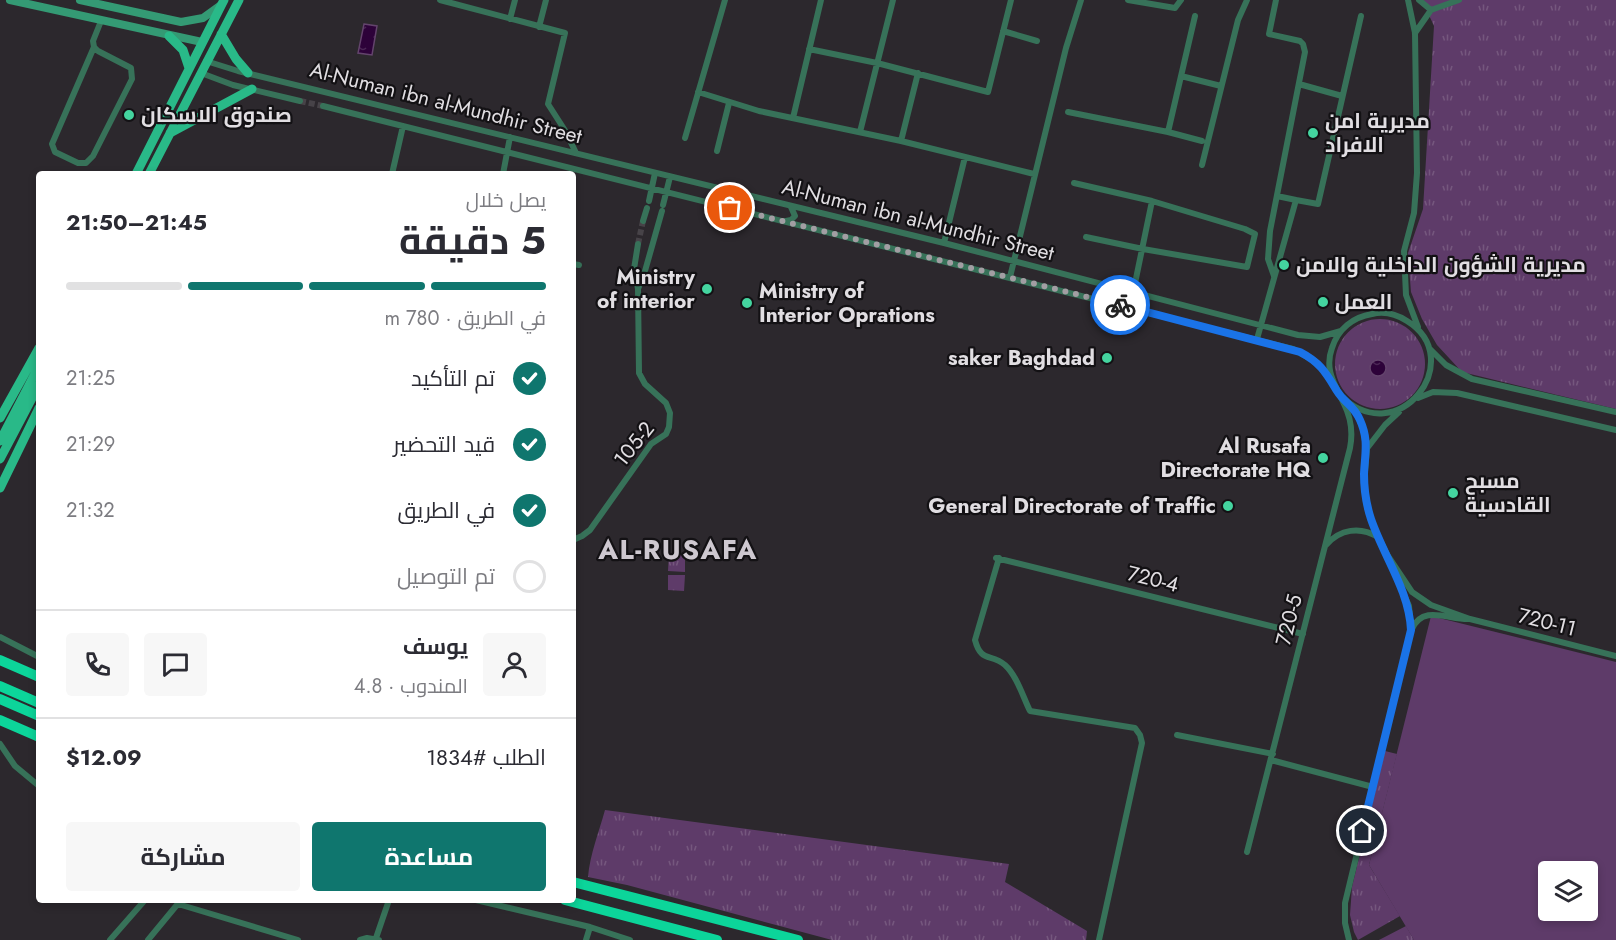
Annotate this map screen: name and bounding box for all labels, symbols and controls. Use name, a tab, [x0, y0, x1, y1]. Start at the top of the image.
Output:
street label: Al-Numan ibn al-Mundhir Street	[307, 55, 585, 151]
place label: صندوق الاسكان	[141, 100, 292, 130]
place label: مديرية امن الافراد	[1325, 106, 1430, 160]
marker: صندوق الاسكان	[122, 108, 136, 122]
marker: مديرية امن الافراد	[1306, 126, 1320, 140]
street label: Al-Numan ibn al-Mundhir Street	[779, 172, 1057, 268]
pin	[704, 182, 755, 233]
text: يصل خلال	[466, 186, 546, 215]
icon: bag	[713, 191, 746, 224]
text: 21:45–21:50	[66, 206, 207, 238]
text: 5 دقيقة	[399, 212, 546, 269]
place label: مديرية الشؤون الداخلية والامن	[1296, 250, 1586, 280]
marker: مديرية الشؤون الداخلية والامن	[1277, 258, 1291, 272]
place label: Ministry of interior	[597, 262, 696, 316]
courier	[1090, 275, 1150, 335]
place label: Ministry of Interior Oprations	[759, 276, 935, 330]
marker: Ministry of interior	[700, 282, 714, 296]
place label: العمل	[1335, 287, 1392, 317]
icon: bike	[1104, 289, 1137, 322]
marker: العمل	[1316, 295, 1330, 309]
marker: Ministry of Interior Oprations	[740, 296, 754, 310]
text: في الطريق · 780 m	[384, 304, 546, 333]
place label: saker Baghdad	[948, 343, 1095, 373]
marker: saker Baghdad	[1100, 351, 1114, 365]
text: تم التأكيد	[411, 362, 495, 394]
icon: check	[513, 362, 546, 395]
text: 21:25	[66, 364, 115, 393]
street label: 105-2	[607, 415, 661, 473]
text: قيد التحضير	[393, 428, 495, 460]
icon: check	[513, 428, 546, 461]
text: 21:29	[66, 430, 115, 459]
place label: Al Rusafa Directorate HQ	[1160, 431, 1312, 485]
marker: Al Rusafa Directorate HQ	[1316, 451, 1330, 465]
place label: مسبح القادسية	[1465, 466, 1551, 520]
marker: مسبح القادسية	[1446, 486, 1460, 500]
place label: General Directorate of Traffic	[928, 491, 1216, 521]
text: في الطريق	[398, 494, 495, 526]
icon: check	[513, 494, 546, 527]
text: 21:32	[66, 496, 115, 525]
marker: General Directorate of Traffic	[1221, 499, 1235, 513]
district label: AL-RUSAFA	[597, 530, 758, 569]
street label: 720-4	[1124, 558, 1182, 600]
text: تم التوصيل	[397, 560, 495, 592]
street label: 720-5	[1268, 591, 1310, 649]
street label: 720-11	[1515, 600, 1579, 644]
text: يوسف	[403, 630, 468, 662]
button: phone	[66, 633, 129, 696]
button: chat	[144, 633, 207, 696]
button: person	[483, 633, 546, 696]
text: المندوب · 4.8	[354, 672, 468, 701]
text: $12.09	[66, 741, 142, 773]
text: الطلب #1834	[426, 741, 546, 773]
pin	[1336, 805, 1387, 856]
icon: home	[1345, 814, 1378, 847]
button: مشاركة	[66, 822, 300, 891]
button: مساعدة	[312, 822, 546, 891]
map controls	[1538, 861, 1598, 921]
button: layers	[1538, 861, 1598, 921]

